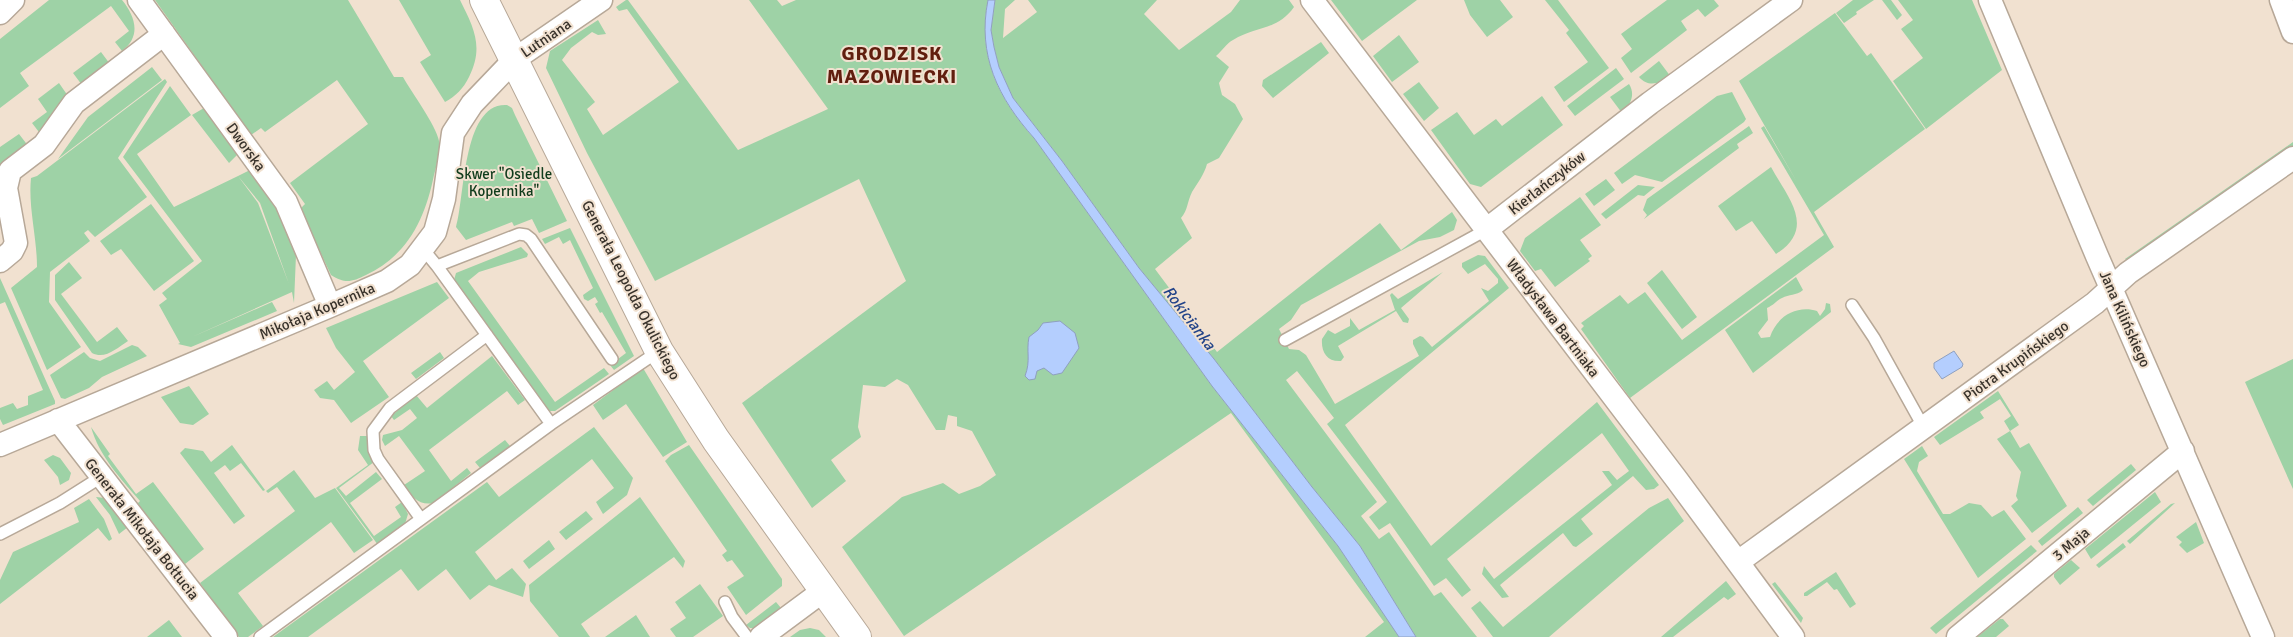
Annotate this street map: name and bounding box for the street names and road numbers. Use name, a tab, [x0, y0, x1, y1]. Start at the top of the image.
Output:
street label: Lutniana	[518, 15, 574, 61]
street label: Dworska	[222, 119, 270, 175]
street label: Kierlańczyków	[1505, 147, 1589, 219]
street label: Generała Leopolda Okulickiego	[578, 197, 684, 383]
street label: Władysława Bartniaka	[1503, 255, 1603, 381]
street label: Jana Kilińskiego	[2096, 268, 2154, 370]
street label: Mikołaja Kopernika	[257, 279, 377, 343]
street label: Piotra Krupińskiego	[1960, 317, 2072, 405]
street label: Generała Mikołaja Bołtucia	[81, 455, 203, 603]
street label: 3 Maja	[2049, 523, 2093, 565]

